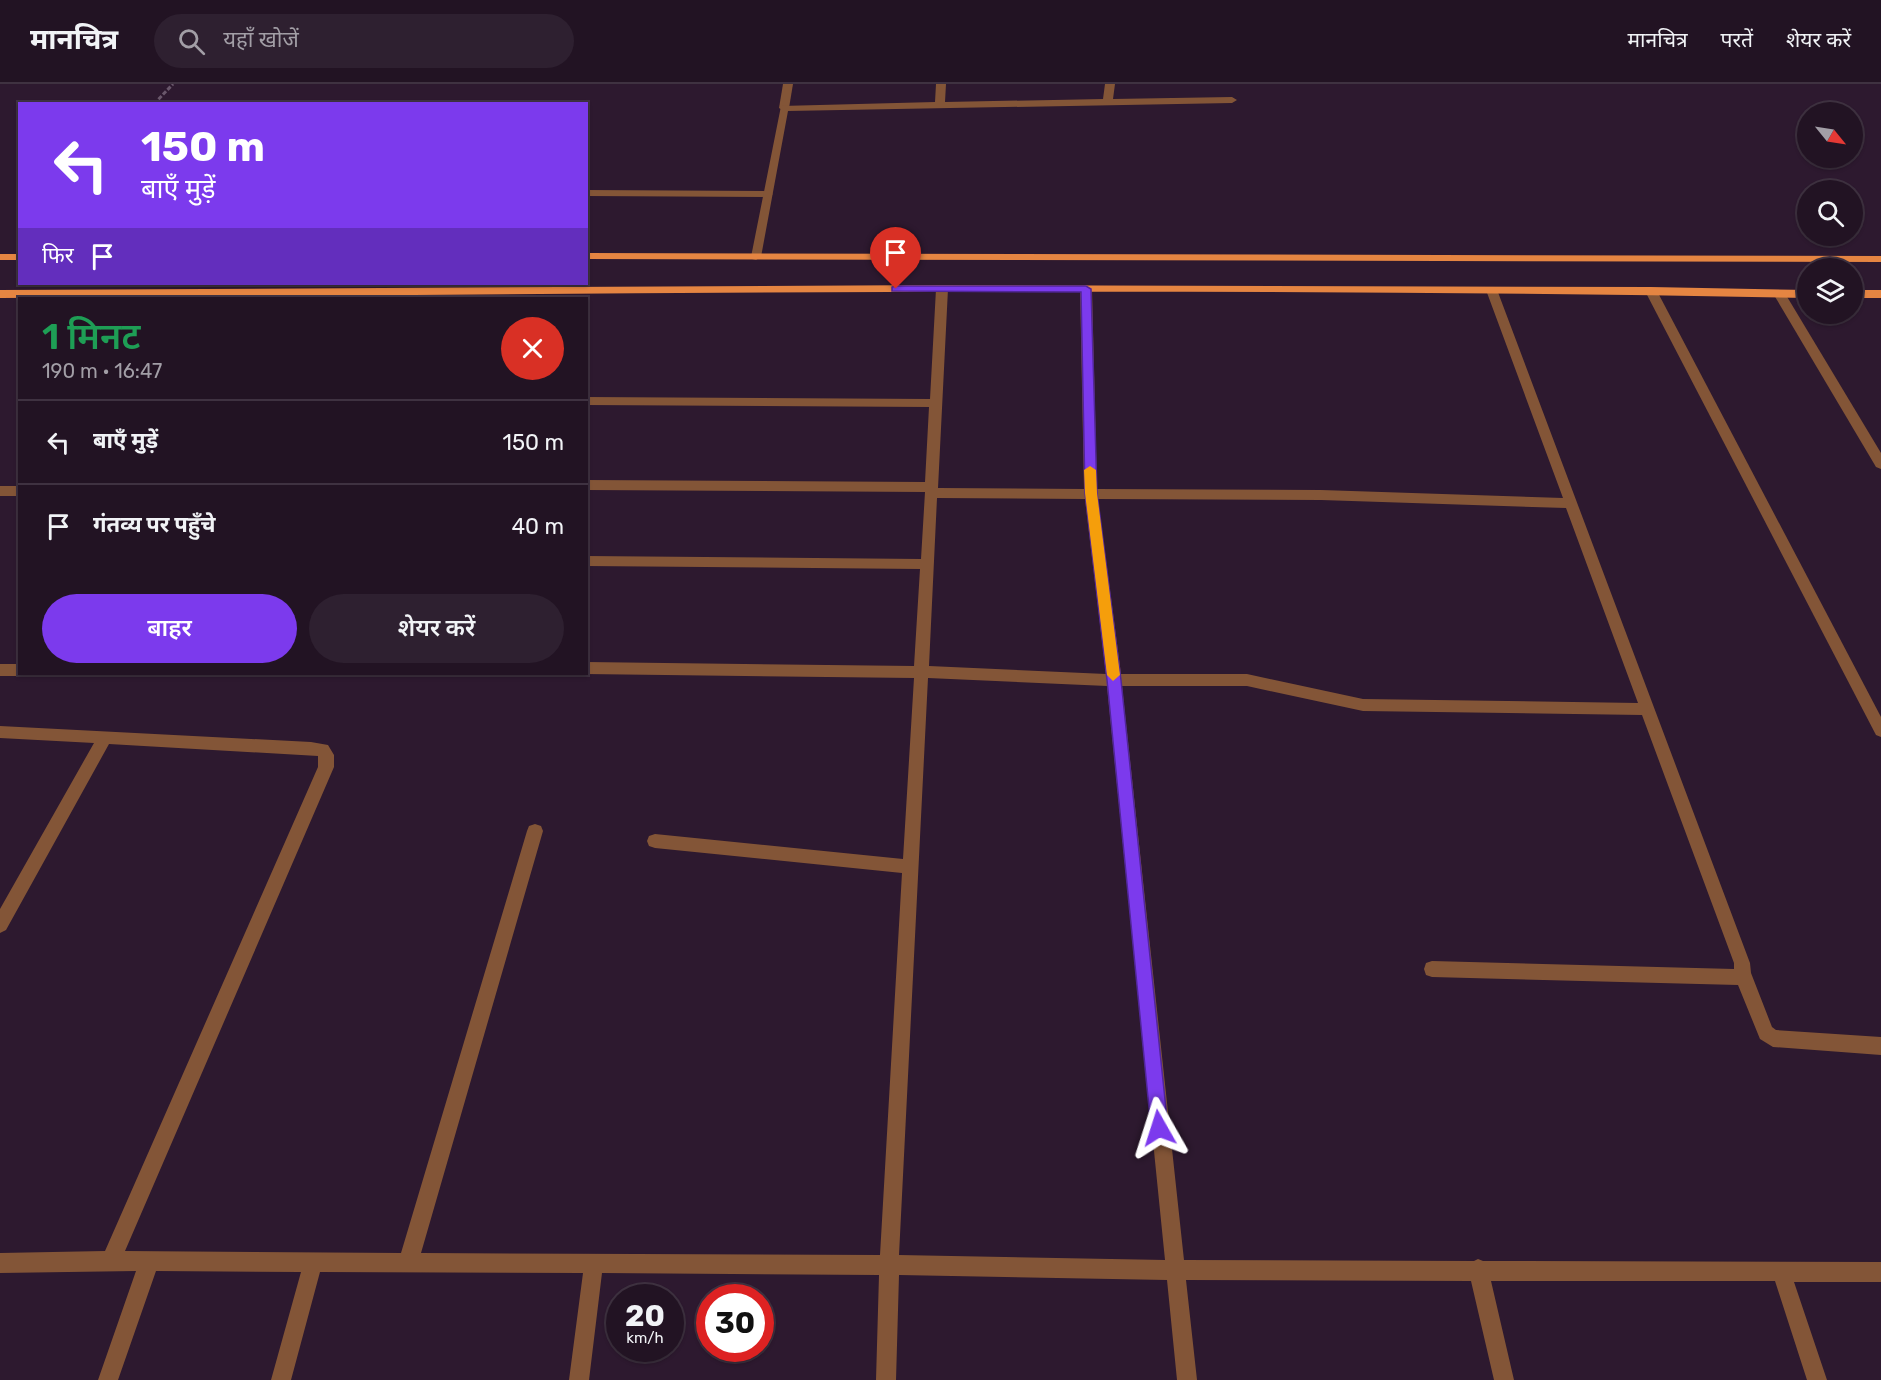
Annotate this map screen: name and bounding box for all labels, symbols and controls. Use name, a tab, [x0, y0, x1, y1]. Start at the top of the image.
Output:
search box	[154, 14, 574, 68]
text: मानचित्र	[30, 23, 118, 56]
icon: search	[175, 25, 208, 58]
text: यहाँ खोजें	[223, 26, 299, 53]
text: मानचित्र	[1628, 27, 1688, 52]
text: परतें	[1721, 27, 1753, 52]
text: शेयर करें	[1786, 27, 1851, 52]
north arrow	[1797, 102, 1863, 168]
map controls	[1797, 102, 1863, 324]
text: 150 m	[141, 122, 265, 172]
icon: left	[42, 126, 120, 204]
text: बाएँ मुड़ें	[141, 173, 216, 205]
button: search	[1797, 180, 1863, 246]
pin	[870, 227, 921, 289]
icon: arrive	[879, 236, 912, 269]
icon: arrive	[86, 240, 119, 273]
text: फिर	[42, 242, 74, 269]
button: layers	[1797, 258, 1863, 324]
text: 1 मिनट	[42, 315, 140, 358]
button: close	[501, 317, 564, 380]
text: 190 m · 16:47	[42, 359, 162, 383]
icon: left	[42, 426, 75, 459]
text: बाएँ मुड़ें	[93, 427, 158, 454]
text: 150 m	[503, 429, 564, 456]
icon: arrive	[42, 510, 75, 543]
text: गंतव्य पर पहुँचे	[93, 511, 215, 538]
text: 40 m	[511, 513, 564, 540]
button: बाहर	[42, 594, 297, 663]
button: शेयर करें	[309, 594, 564, 663]
position arrow	[1127, 1096, 1191, 1160]
speed limit sign: 30	[696, 1284, 774, 1362]
text: 20	[625, 1298, 665, 1334]
text: km/h	[626, 1329, 664, 1347]

